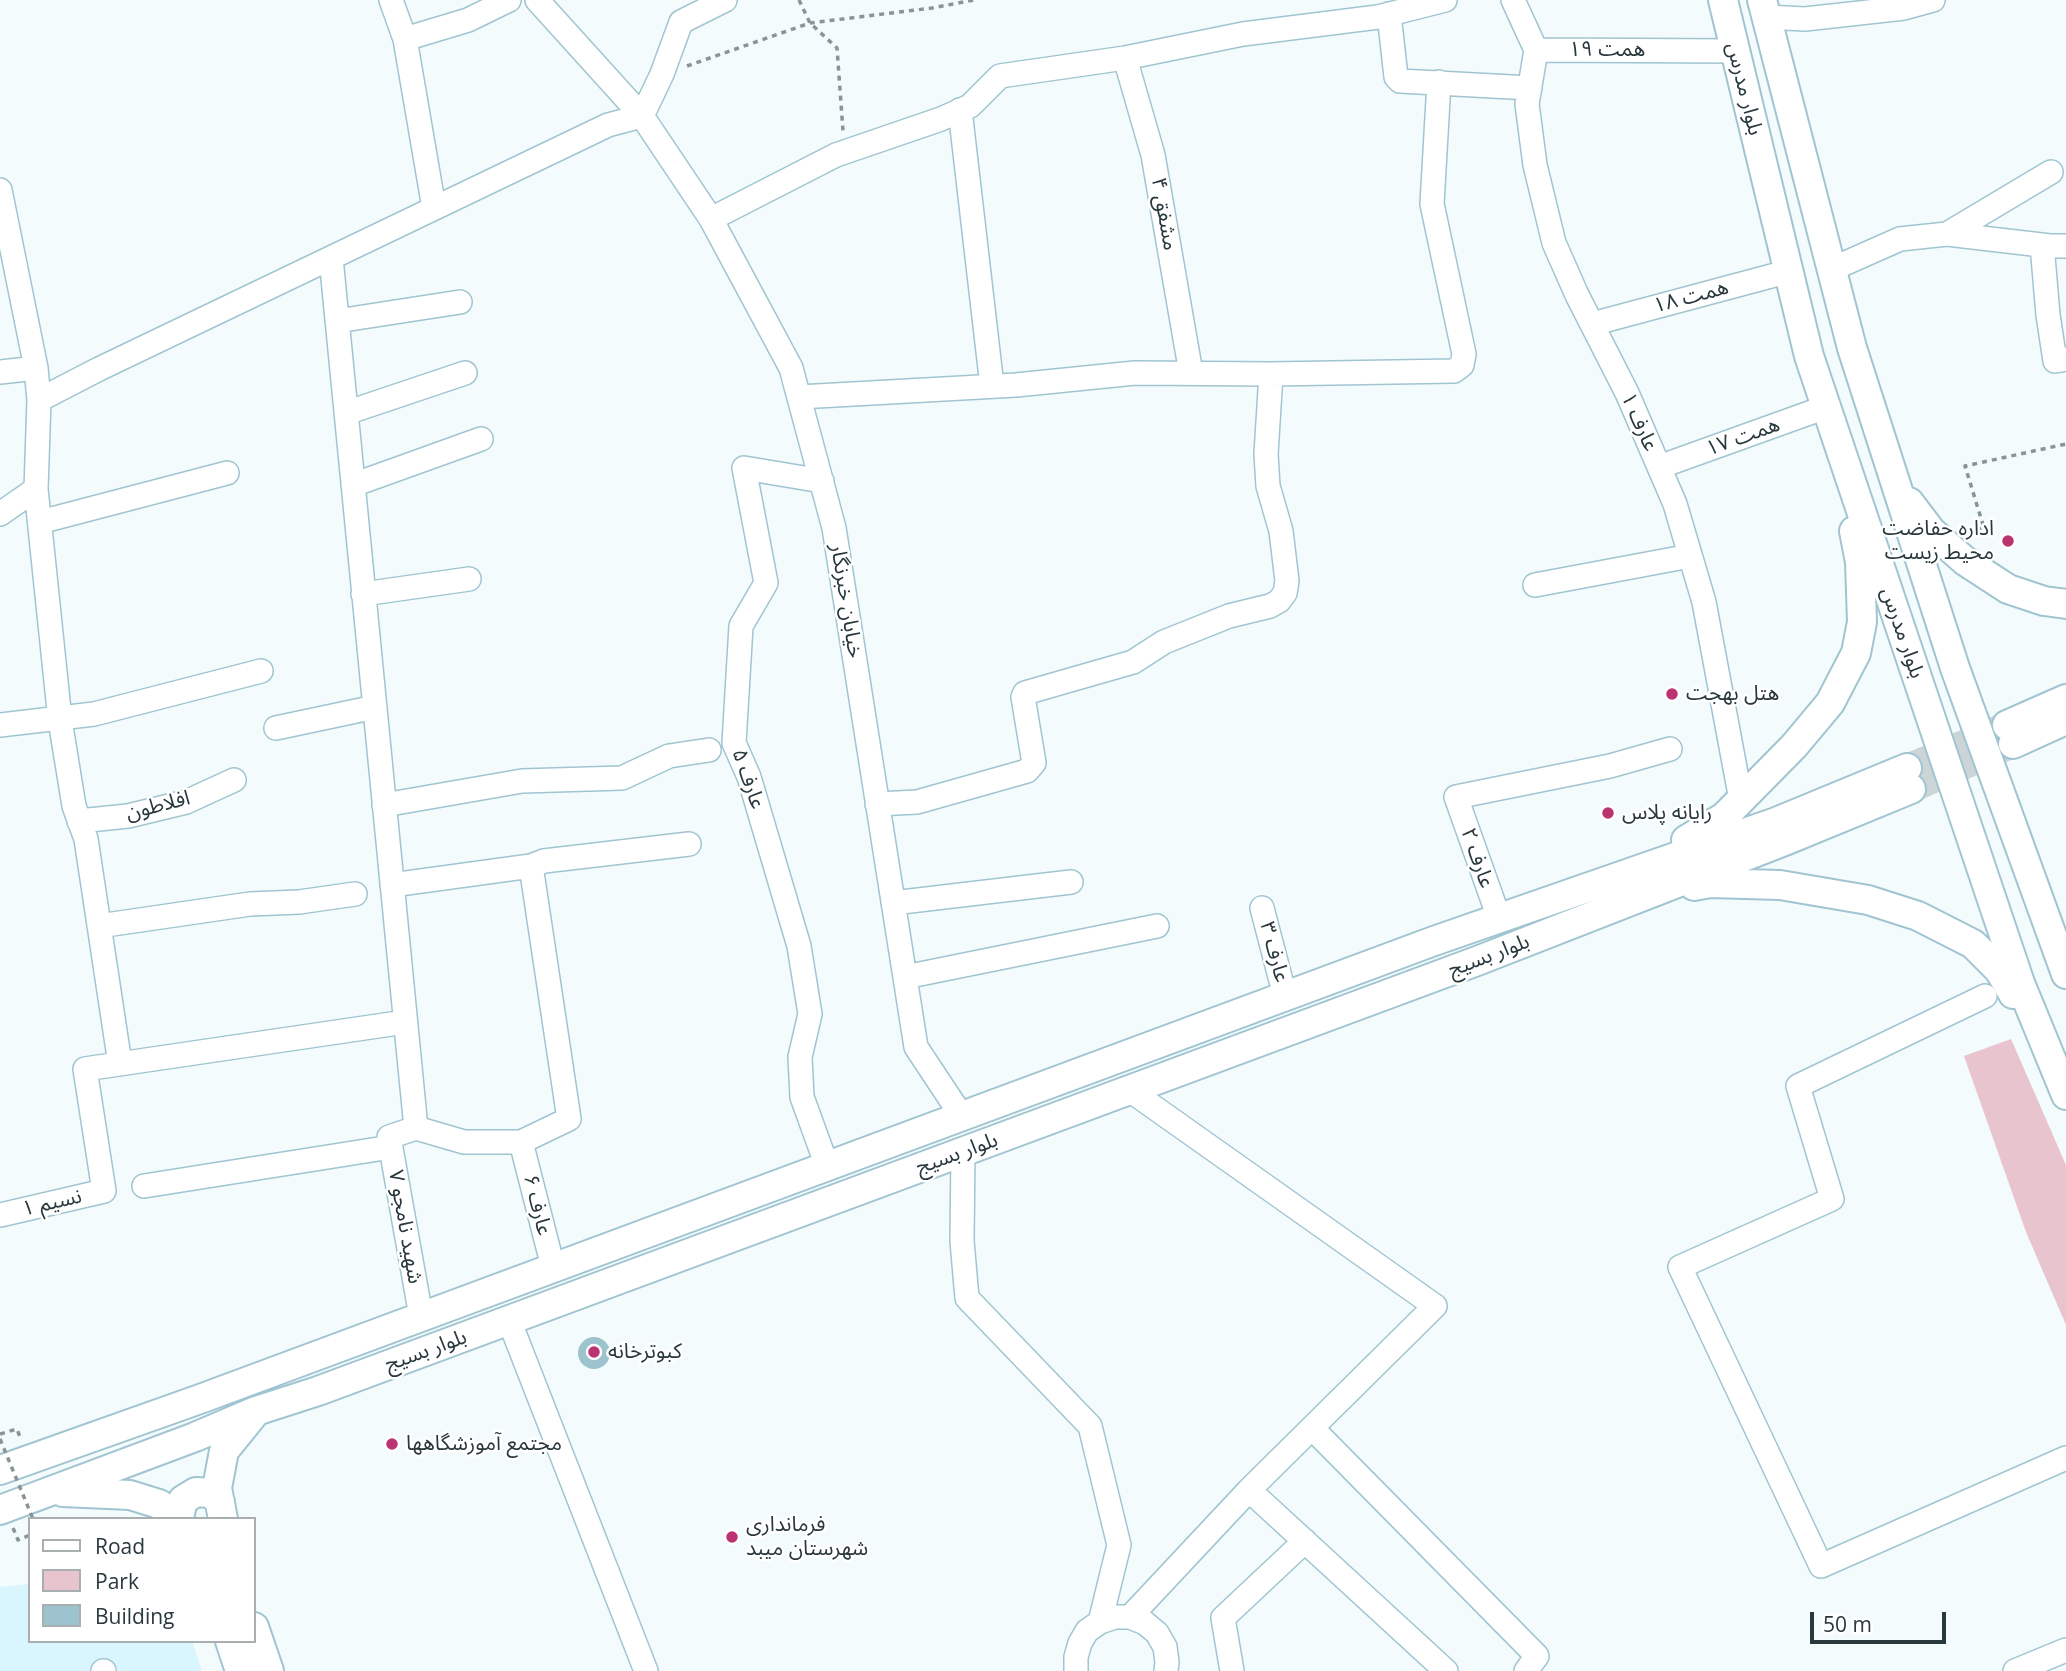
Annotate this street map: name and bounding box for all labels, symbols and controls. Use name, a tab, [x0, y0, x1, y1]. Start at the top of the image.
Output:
street label: همت ۱۹	[1569, 37, 1645, 63]
street label: بلوار مدرس	[1720, 40, 1768, 138]
street label: مشفق ۴	[1145, 176, 1183, 252]
street label: همت ۱۸	[1651, 275, 1731, 319]
street label: عارف ۱	[1615, 389, 1663, 455]
street label: همت ۱۷	[1703, 412, 1783, 462]
place label: اداره حفاضت محیط زیست	[1882, 516, 1994, 566]
marker: اداره حفاضت محیط زیست	[2000, 533, 2016, 549]
street label: خیابان خبرنگار	[825, 542, 867, 660]
street label: بلوار مدرس	[1875, 584, 1929, 682]
place label: هتل بهجت	[1686, 681, 1779, 707]
marker: هتل بهجت	[1664, 686, 1680, 702]
street label: عارف ۵	[726, 746, 770, 812]
street label: افلاطون	[123, 786, 193, 826]
place label: رایانه پلاس	[1622, 800, 1712, 826]
marker: رایانه پلاس	[1600, 805, 1616, 821]
street label: عارف ۲	[1455, 825, 1499, 891]
street label: عارف ۳	[1254, 919, 1294, 985]
street label: بلوار بسیج	[1445, 929, 1533, 983]
street label: بلوار بسیج	[913, 1128, 1001, 1180]
street label: شهید نامجو ۷	[383, 1168, 427, 1286]
street label: عارف ۶	[517, 1172, 557, 1238]
street label: نسیم ۱	[20, 1184, 84, 1222]
street label: بلوار بسیج	[382, 1325, 470, 1377]
place label: کبوترخانه	[608, 1339, 682, 1365]
marker: کبوترخانه	[586, 1344, 602, 1360]
place label: مجتمع آموزشگاهها	[406, 1431, 562, 1457]
marker: مجتمع آموزشگاهها	[384, 1436, 400, 1452]
place label: فرمانداری شهرستان میبد	[746, 1512, 868, 1562]
legend	[28, 1517, 256, 1643]
marker: فرمانداری شهرستان میبد	[724, 1529, 740, 1545]
text: Road	[95, 1532, 145, 1560]
text: Park	[95, 1567, 139, 1595]
scale bar	[1814, 1598, 1951, 1642]
text: Building	[95, 1602, 174, 1630]
text: 50 m	[1823, 1610, 1872, 1638]

